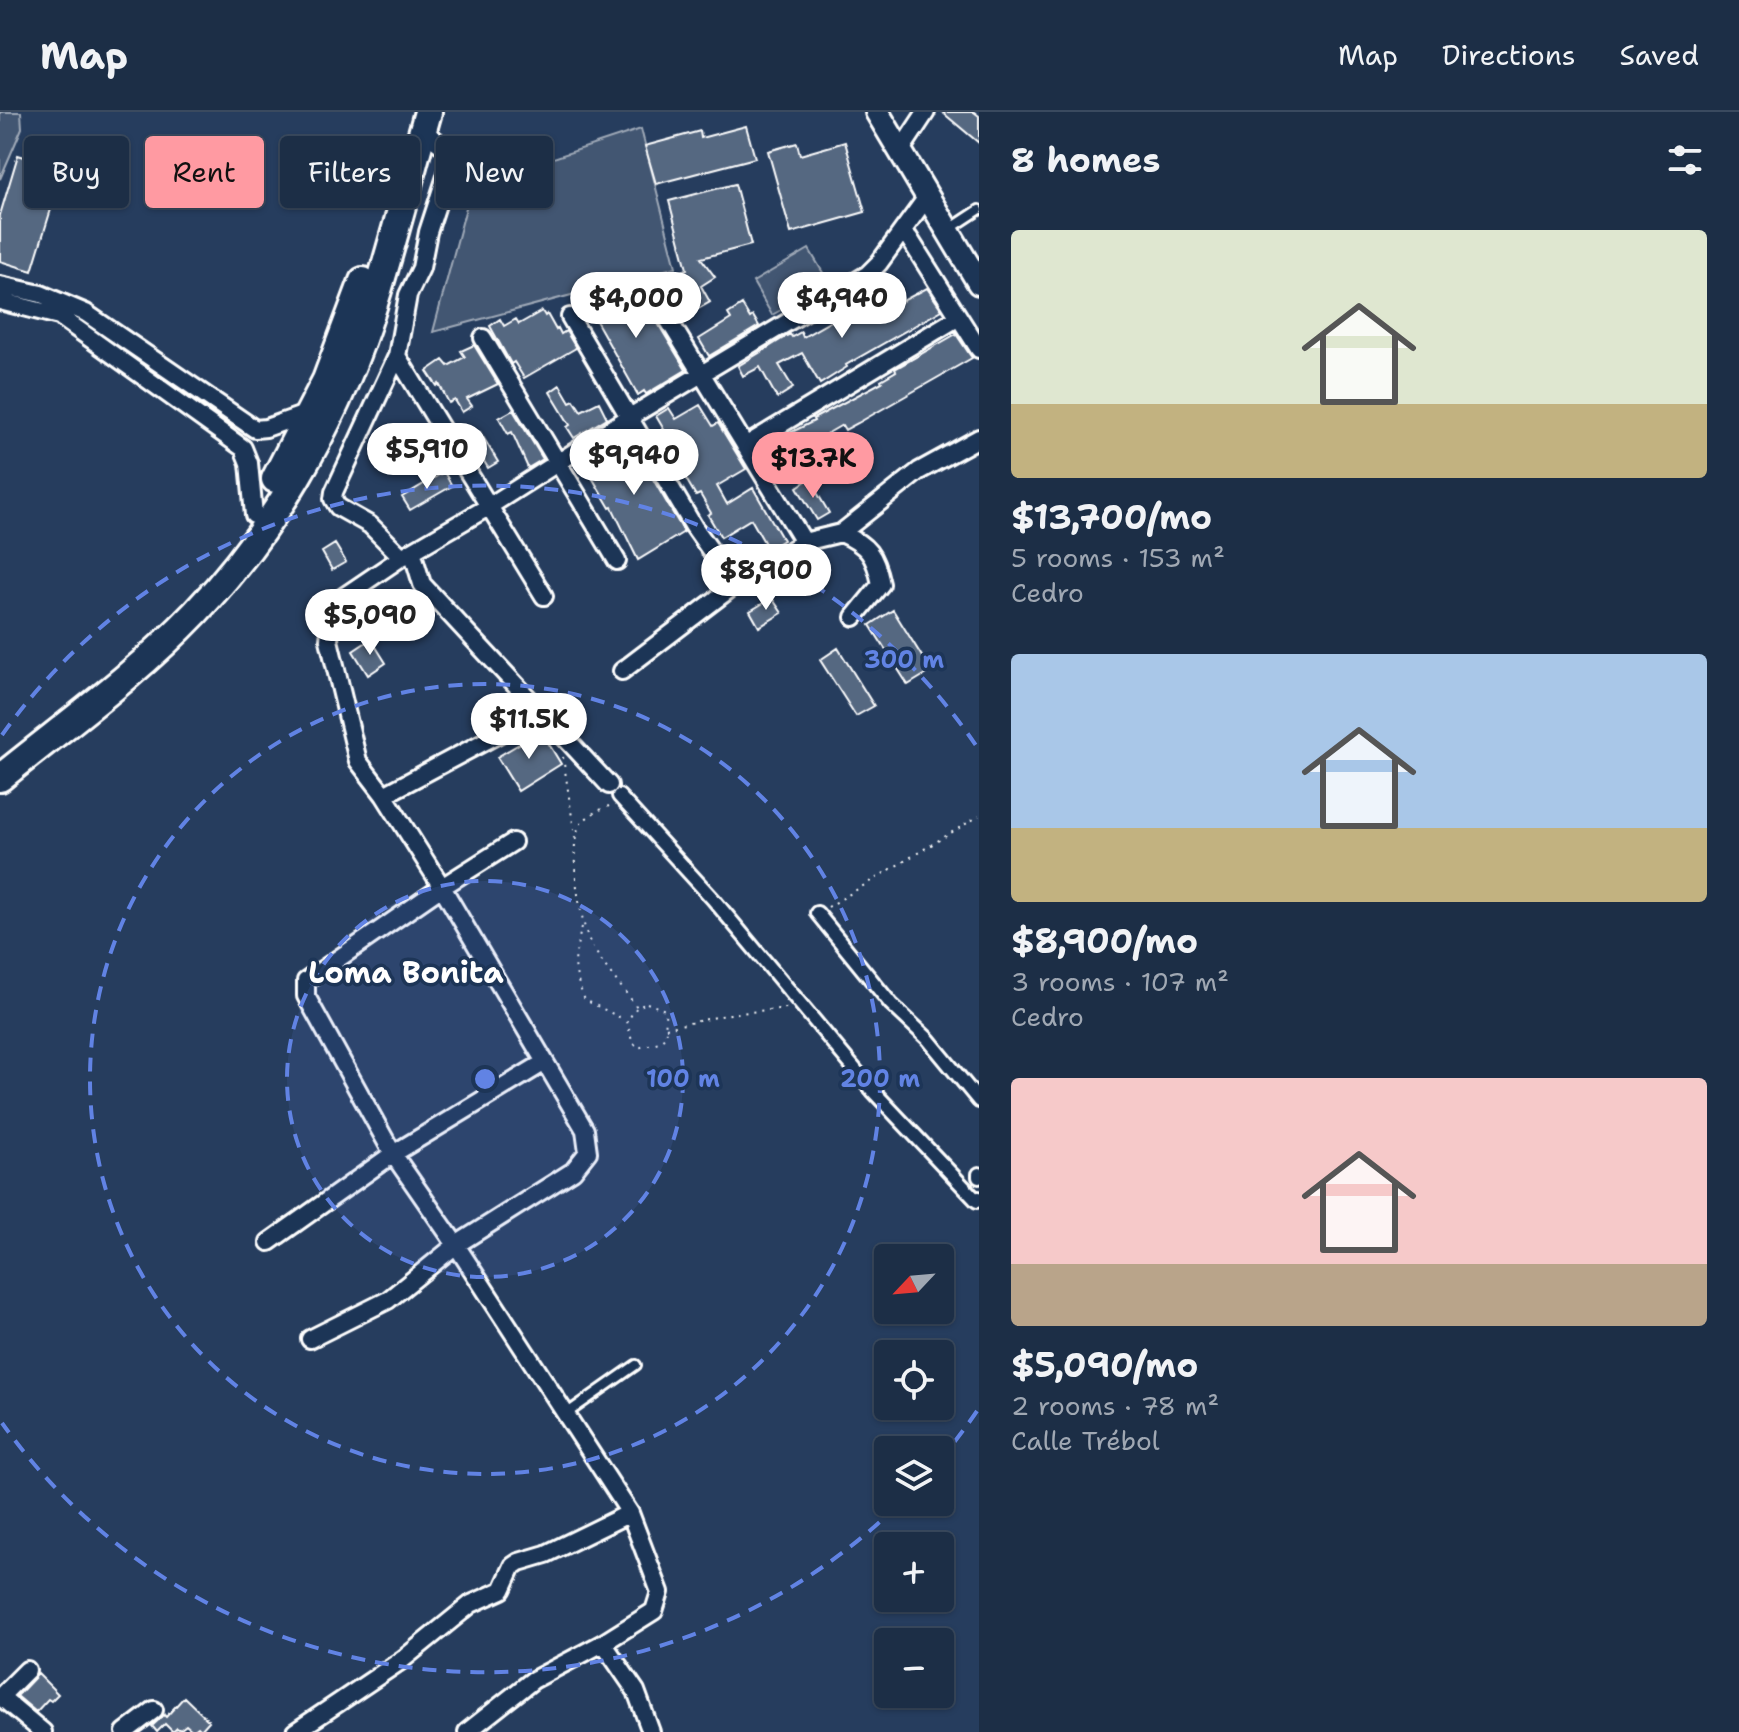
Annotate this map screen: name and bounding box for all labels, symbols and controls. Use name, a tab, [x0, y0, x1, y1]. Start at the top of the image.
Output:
text: Map	[40, 30, 128, 81]
text: Map	[1338, 36, 1398, 74]
text: Directions	[1442, 36, 1576, 74]
text: Saved	[1620, 36, 1699, 74]
chip: Buy	[24, 136, 129, 208]
chip: Rent	[145, 136, 264, 208]
chip: Filters	[280, 136, 420, 208]
chip: New	[436, 136, 553, 208]
text: 8 homes	[1011, 137, 1160, 183]
icon: filters	[1663, 138, 1707, 182]
pin: $4,000	[571, 272, 701, 340]
pin: $4,940	[777, 272, 907, 340]
text: $4,000	[588, 280, 684, 315]
text: $4,940	[796, 280, 888, 315]
icon: home	[1287, 282, 1431, 426]
pin: $5,910	[362, 423, 492, 491]
pin: $9,940	[569, 429, 699, 497]
text: $5,910	[385, 431, 469, 466]
pin: $13.7K	[748, 432, 878, 500]
text: $9,940	[588, 437, 680, 472]
text: $13.7K	[770, 440, 856, 475]
text: $13,700/mo	[1011, 494, 1212, 540]
text: 5 rooms · 153 m²	[1011, 540, 1225, 575]
pin: $8,900	[701, 544, 831, 612]
text: $8,900	[719, 552, 813, 587]
text: Cedro	[1011, 575, 1084, 610]
pin: $5,090	[305, 589, 435, 657]
text: $5,090	[323, 597, 417, 632]
text: 300 m	[864, 644, 944, 676]
pin: $11.5K	[464, 693, 594, 761]
text: $11.5K	[489, 701, 569, 736]
icon: home	[1287, 706, 1431, 850]
text: $8,900/mo	[1011, 918, 1198, 964]
district label: Loma Bonita	[308, 952, 504, 993]
text: 3 rooms · 107 m²	[1011, 964, 1229, 999]
text: Cedro	[1011, 999, 1084, 1034]
text: 100 m	[646, 1063, 720, 1095]
text: 200 m	[840, 1063, 920, 1095]
centre of rings	[471, 1065, 499, 1093]
icon: home	[1287, 1130, 1431, 1274]
north arrow	[874, 1244, 954, 1324]
map controls	[874, 1244, 954, 1708]
button: locate	[874, 1340, 954, 1420]
text: $5,090/mo	[1011, 1342, 1198, 1388]
text: 2 rooms · 78 m²	[1011, 1388, 1219, 1423]
text: Calle Trébol	[1011, 1423, 1160, 1458]
button: layers	[874, 1436, 954, 1516]
button: +	[874, 1532, 954, 1612]
button: −	[874, 1628, 954, 1708]

